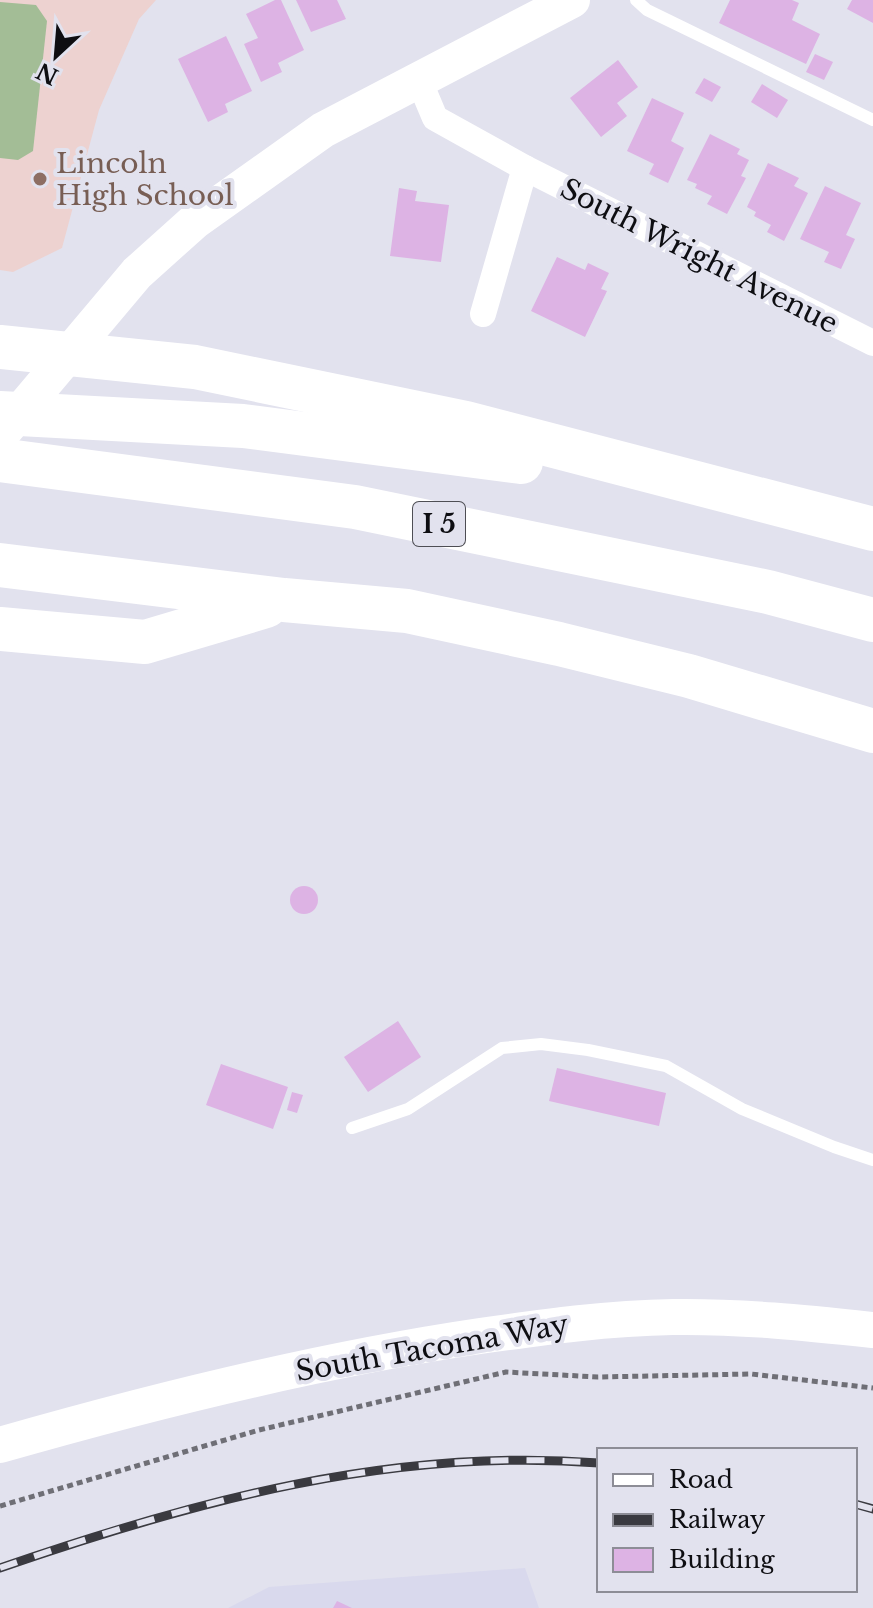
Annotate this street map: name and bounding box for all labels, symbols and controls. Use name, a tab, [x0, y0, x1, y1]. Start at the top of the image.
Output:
north arrow	[16, 16, 96, 96]
text: N	[32, 57, 63, 90]
place label: Lincoln High School	[56, 146, 234, 213]
marker: Lincoln High School	[31, 170, 49, 188]
street label: South Wright Avenue	[555, 171, 843, 341]
road number: I 5	[413, 502, 465, 546]
street label: South Tacoma Way	[293, 1307, 571, 1389]
legend	[597, 1448, 857, 1592]
text: Road	[669, 1465, 733, 1494]
text: Railway	[669, 1505, 766, 1534]
text: Building	[669, 1545, 775, 1574]

